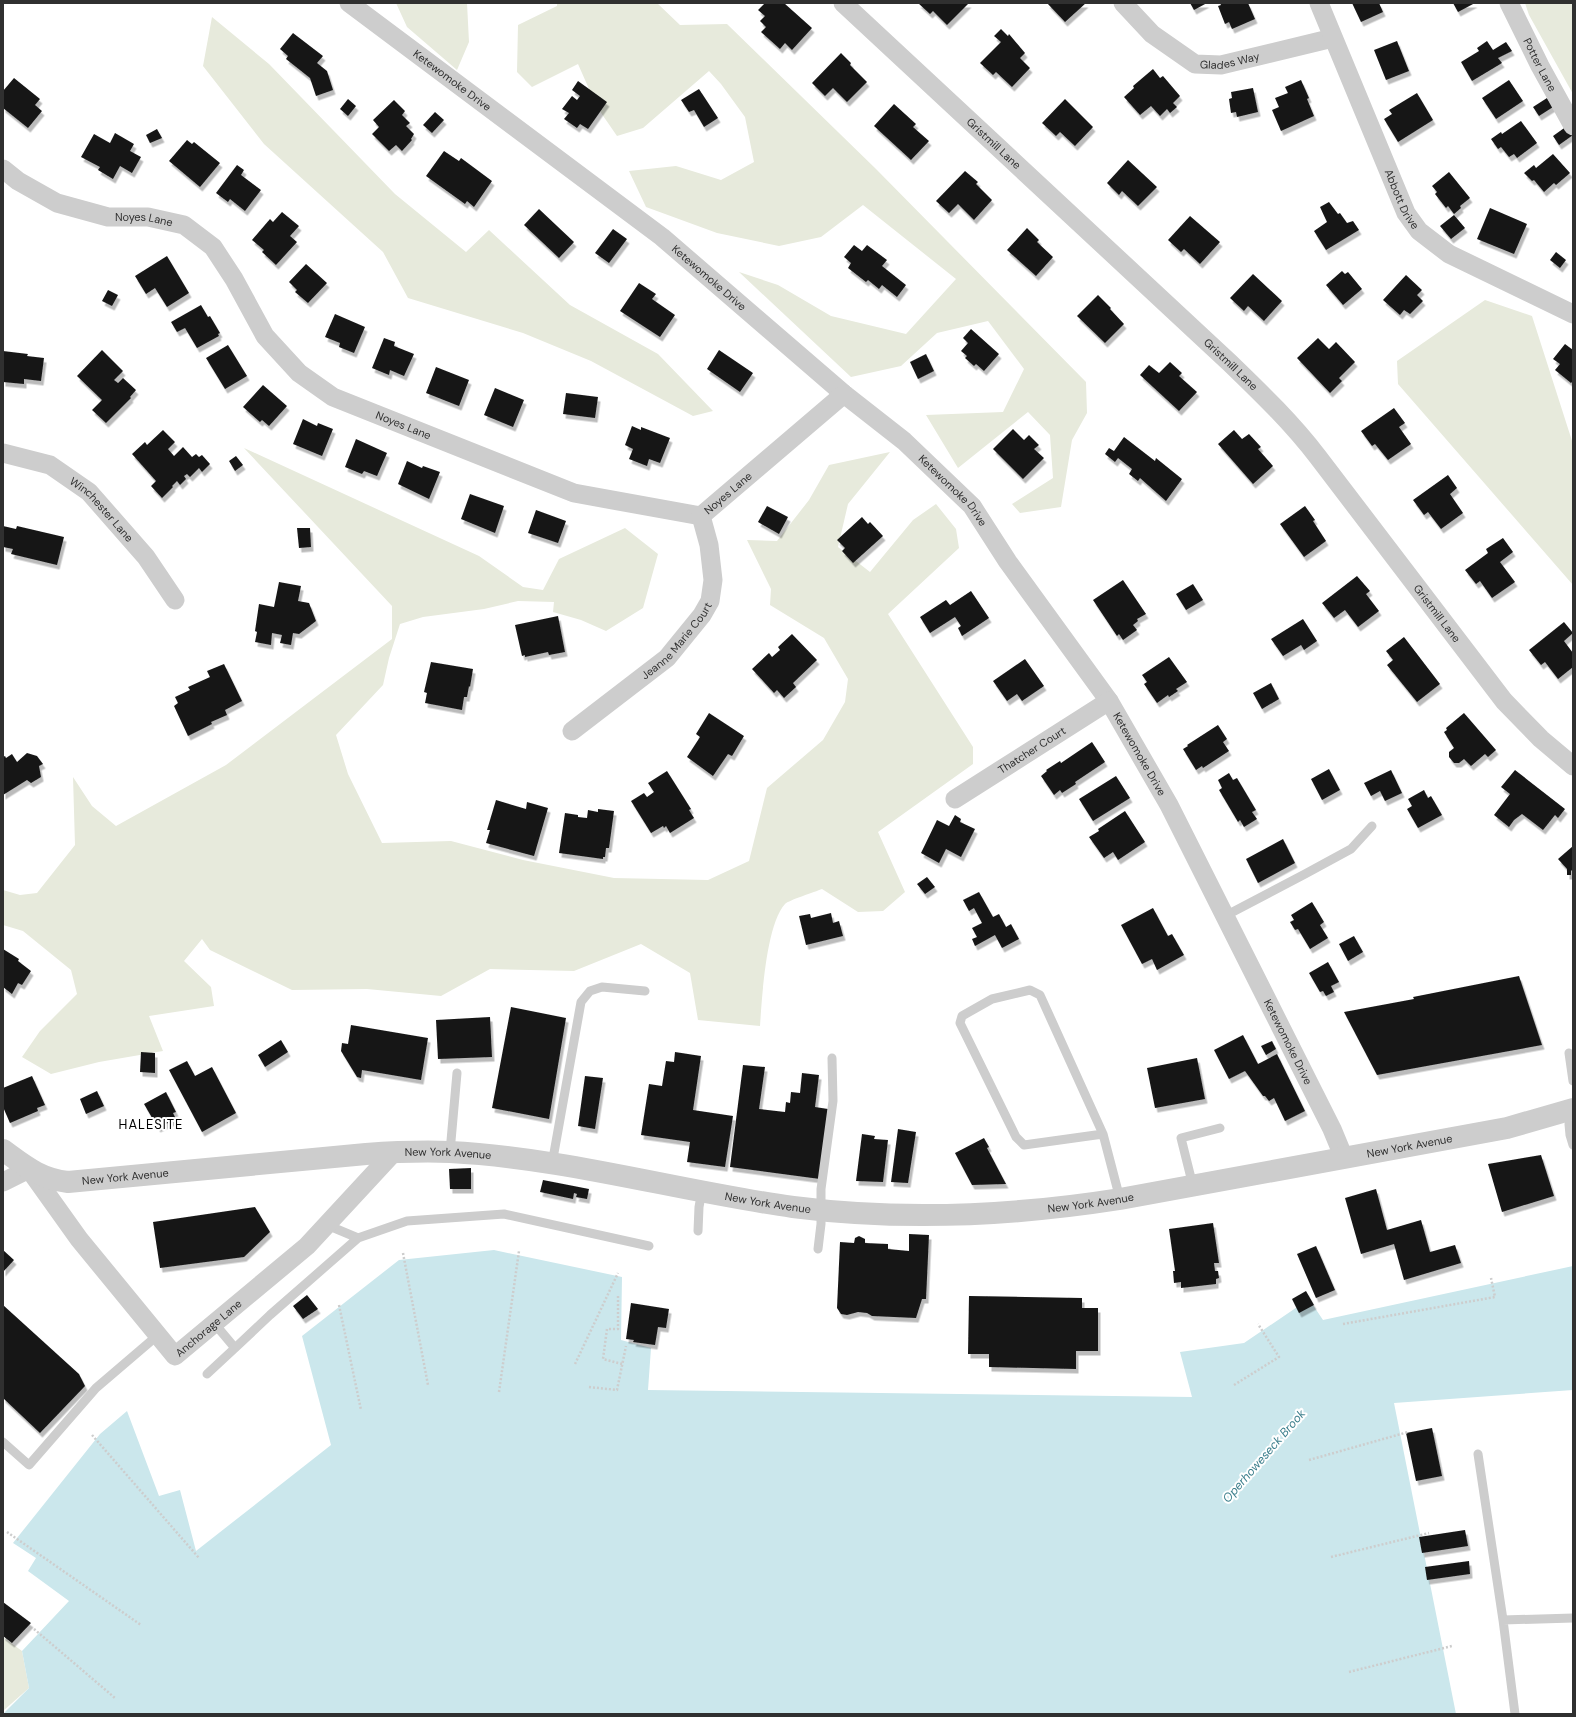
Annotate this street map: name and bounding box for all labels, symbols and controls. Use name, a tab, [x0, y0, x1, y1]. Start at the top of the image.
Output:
street label: Potter Lane	[1520, 36, 1560, 94]
street label: Ketewomoke Drive	[411, 47, 494, 114]
street label: Glades Way	[1200, 49, 1261, 72]
street label: Gristmill Lane	[964, 115, 1024, 172]
street label: Abbott Drive	[1382, 167, 1422, 232]
street label: Noyes Lane	[115, 210, 174, 229]
street label: Ketewomoke Drive	[669, 242, 749, 314]
street label: Gristmill Lane	[1201, 335, 1261, 393]
street label: Noyes Lane	[374, 408, 433, 442]
street label: Ketewomoke Drive	[916, 452, 990, 529]
street label: Noyes Lane	[701, 469, 755, 517]
street label: Winchester Lane	[67, 474, 136, 545]
street label: Gristmill Lane	[1411, 582, 1464, 645]
street label: Jeanne Marie Court	[638, 600, 715, 682]
street label: Ketewomoke Drive	[1110, 710, 1169, 798]
street label: Thatcher Court	[995, 723, 1068, 777]
street label: Ketewomoke Drive	[1261, 997, 1315, 1087]
district label: HALESITE	[119, 1116, 183, 1133]
street label: New York Avenue	[1365, 1131, 1454, 1161]
street label: New York Avenue	[404, 1145, 492, 1162]
street label: New York Avenue	[81, 1166, 169, 1188]
street label: New York Avenue	[724, 1189, 812, 1216]
street label: New York Avenue	[1047, 1190, 1135, 1215]
street label: Anchorage Lane	[172, 1296, 245, 1360]
water label: Operhoweseck Brook	[1219, 1405, 1310, 1506]

